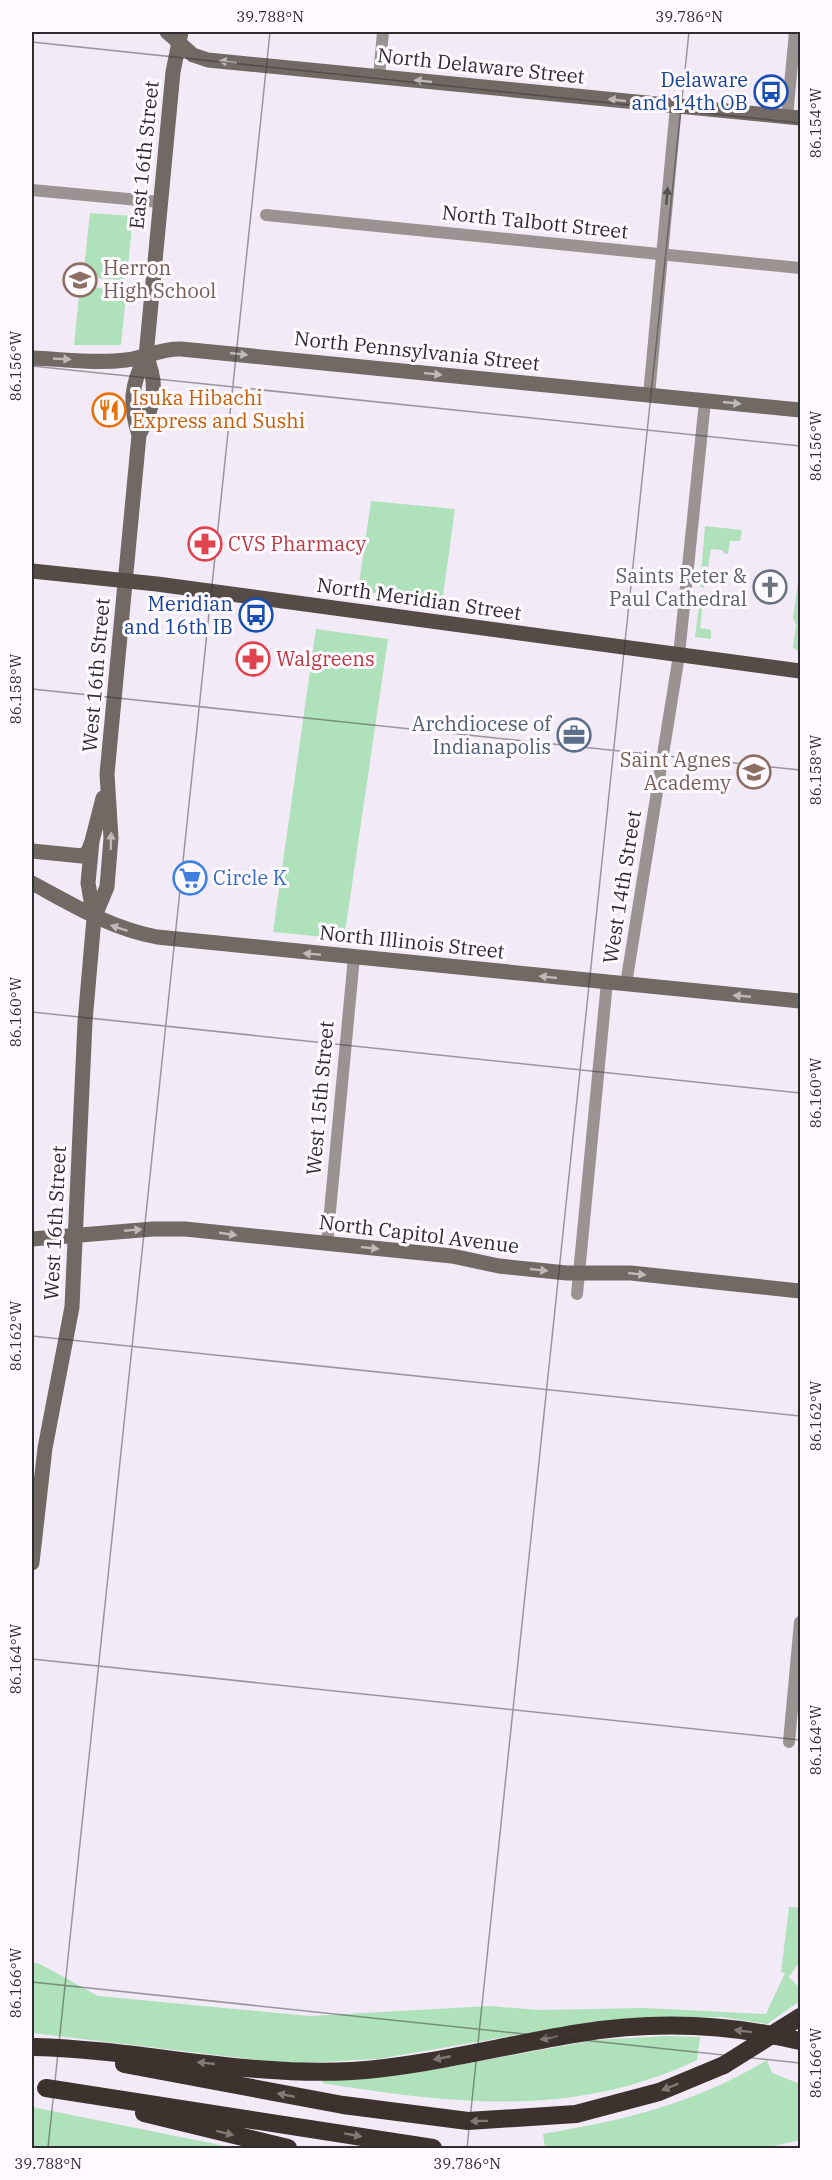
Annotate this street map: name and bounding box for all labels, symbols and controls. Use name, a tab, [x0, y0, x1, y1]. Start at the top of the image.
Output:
text: 39.788°N	[236, 7, 304, 26]
text: 39.786°N	[655, 7, 723, 26]
street label: North Delaware Street	[376, 41, 586, 90]
one-way arrow	[218, 58, 237, 67]
place label: Delaware and 14th OB	[632, 66, 748, 116]
bus stop icon: Delaware and 14th OB	[753, 74, 789, 110]
one-way arrow	[413, 76, 432, 86]
street label: East 16th Street	[122, 79, 165, 231]
text: 86.154°W	[806, 87, 825, 158]
one-way arrow	[607, 95, 626, 105]
one-way arrow	[662, 187, 672, 206]
street label: North Talbott Street	[440, 198, 630, 245]
place label: Herron High School	[103, 254, 216, 304]
school or university icon: Herron High School	[62, 262, 98, 298]
street label: North Pennsylvania Street	[293, 324, 541, 377]
text: 86.156°W	[6, 330, 25, 401]
one-way arrow	[230, 349, 249, 359]
one-way arrow	[52, 354, 71, 364]
one-way arrow	[424, 369, 443, 379]
place label: Isuka Hibachi Express and Sushi	[132, 384, 305, 434]
restaurant icon: Isuka Hibachi Express and Sushi	[91, 392, 127, 428]
one-way arrow	[722, 398, 741, 408]
text: 86.156°W	[806, 410, 825, 481]
pharmacy icon: CVS Pharmacy	[187, 526, 223, 562]
place label: CVS Pharmacy	[228, 530, 367, 557]
place label: Saints Peter & Paul Cathedral	[609, 562, 747, 612]
church icon: Saints Peter & Paul Cathedral	[752, 569, 788, 605]
street label: North Meridian Street	[315, 571, 523, 626]
place label: Meridian and 16th IB	[124, 590, 233, 640]
street label: West 16th Street	[75, 597, 116, 753]
bus stop icon: Meridian and 16th IB	[238, 597, 274, 633]
pharmacy icon: Walgreens	[235, 641, 271, 677]
place label: Walgreens	[276, 645, 375, 672]
text: 86.158°W	[6, 653, 25, 724]
place label: Archdiocese of Indianapolis	[412, 710, 552, 760]
office icon: Archdiocese of Indianapolis	[556, 717, 592, 753]
text: 86.158°W	[806, 734, 825, 805]
place label: Saint Agnes Academy	[620, 746, 731, 796]
school or university icon: Saint Agnes Academy	[736, 754, 772, 790]
street label: West 14th Street	[596, 808, 647, 966]
one-way arrow	[106, 832, 115, 851]
supermarket icon: Circle K	[172, 860, 208, 896]
place label: Circle K	[213, 864, 287, 891]
street label: North Illinois Street	[318, 918, 506, 965]
one-way arrow	[110, 922, 128, 932]
one-way arrow	[303, 949, 322, 959]
one-way arrow	[539, 972, 558, 982]
text: 86.160°W	[6, 976, 25, 1047]
one-way arrow	[733, 991, 752, 1001]
street label: West 15th Street	[299, 1020, 340, 1176]
text: 86.160°W	[806, 1057, 825, 1128]
street label: West 16th Street	[37, 1145, 72, 1301]
street label: North Capitol Avenue	[317, 1208, 521, 1259]
one-way arrow	[124, 1225, 143, 1235]
one-way arrow	[218, 1229, 237, 1238]
one-way arrow	[361, 1243, 380, 1252]
one-way arrow	[530, 1265, 549, 1275]
one-way arrow	[628, 1269, 647, 1279]
text: 86.162°W	[6, 1300, 25, 1371]
text: 86.162°W	[806, 1380, 825, 1451]
text: 86.164°W	[6, 1623, 25, 1694]
text: 86.164°W	[806, 1704, 825, 1775]
text: 86.166°W	[6, 1947, 25, 2018]
one-way arrow	[733, 2026, 752, 2036]
text: 86.166°W	[806, 2027, 825, 2098]
one-way arrow	[539, 2034, 558, 2043]
one-way arrow	[432, 2054, 451, 2063]
one-way arrow	[197, 2058, 216, 2068]
one-way arrow	[661, 2083, 679, 2092]
one-way arrow	[276, 2090, 295, 2099]
one-way arrow	[470, 2116, 489, 2125]
one-way arrow	[216, 2129, 234, 2139]
one-way arrow	[344, 2131, 363, 2140]
text: 39.788°N	[14, 2154, 82, 2173]
text: 39.786°N	[433, 2154, 501, 2173]

